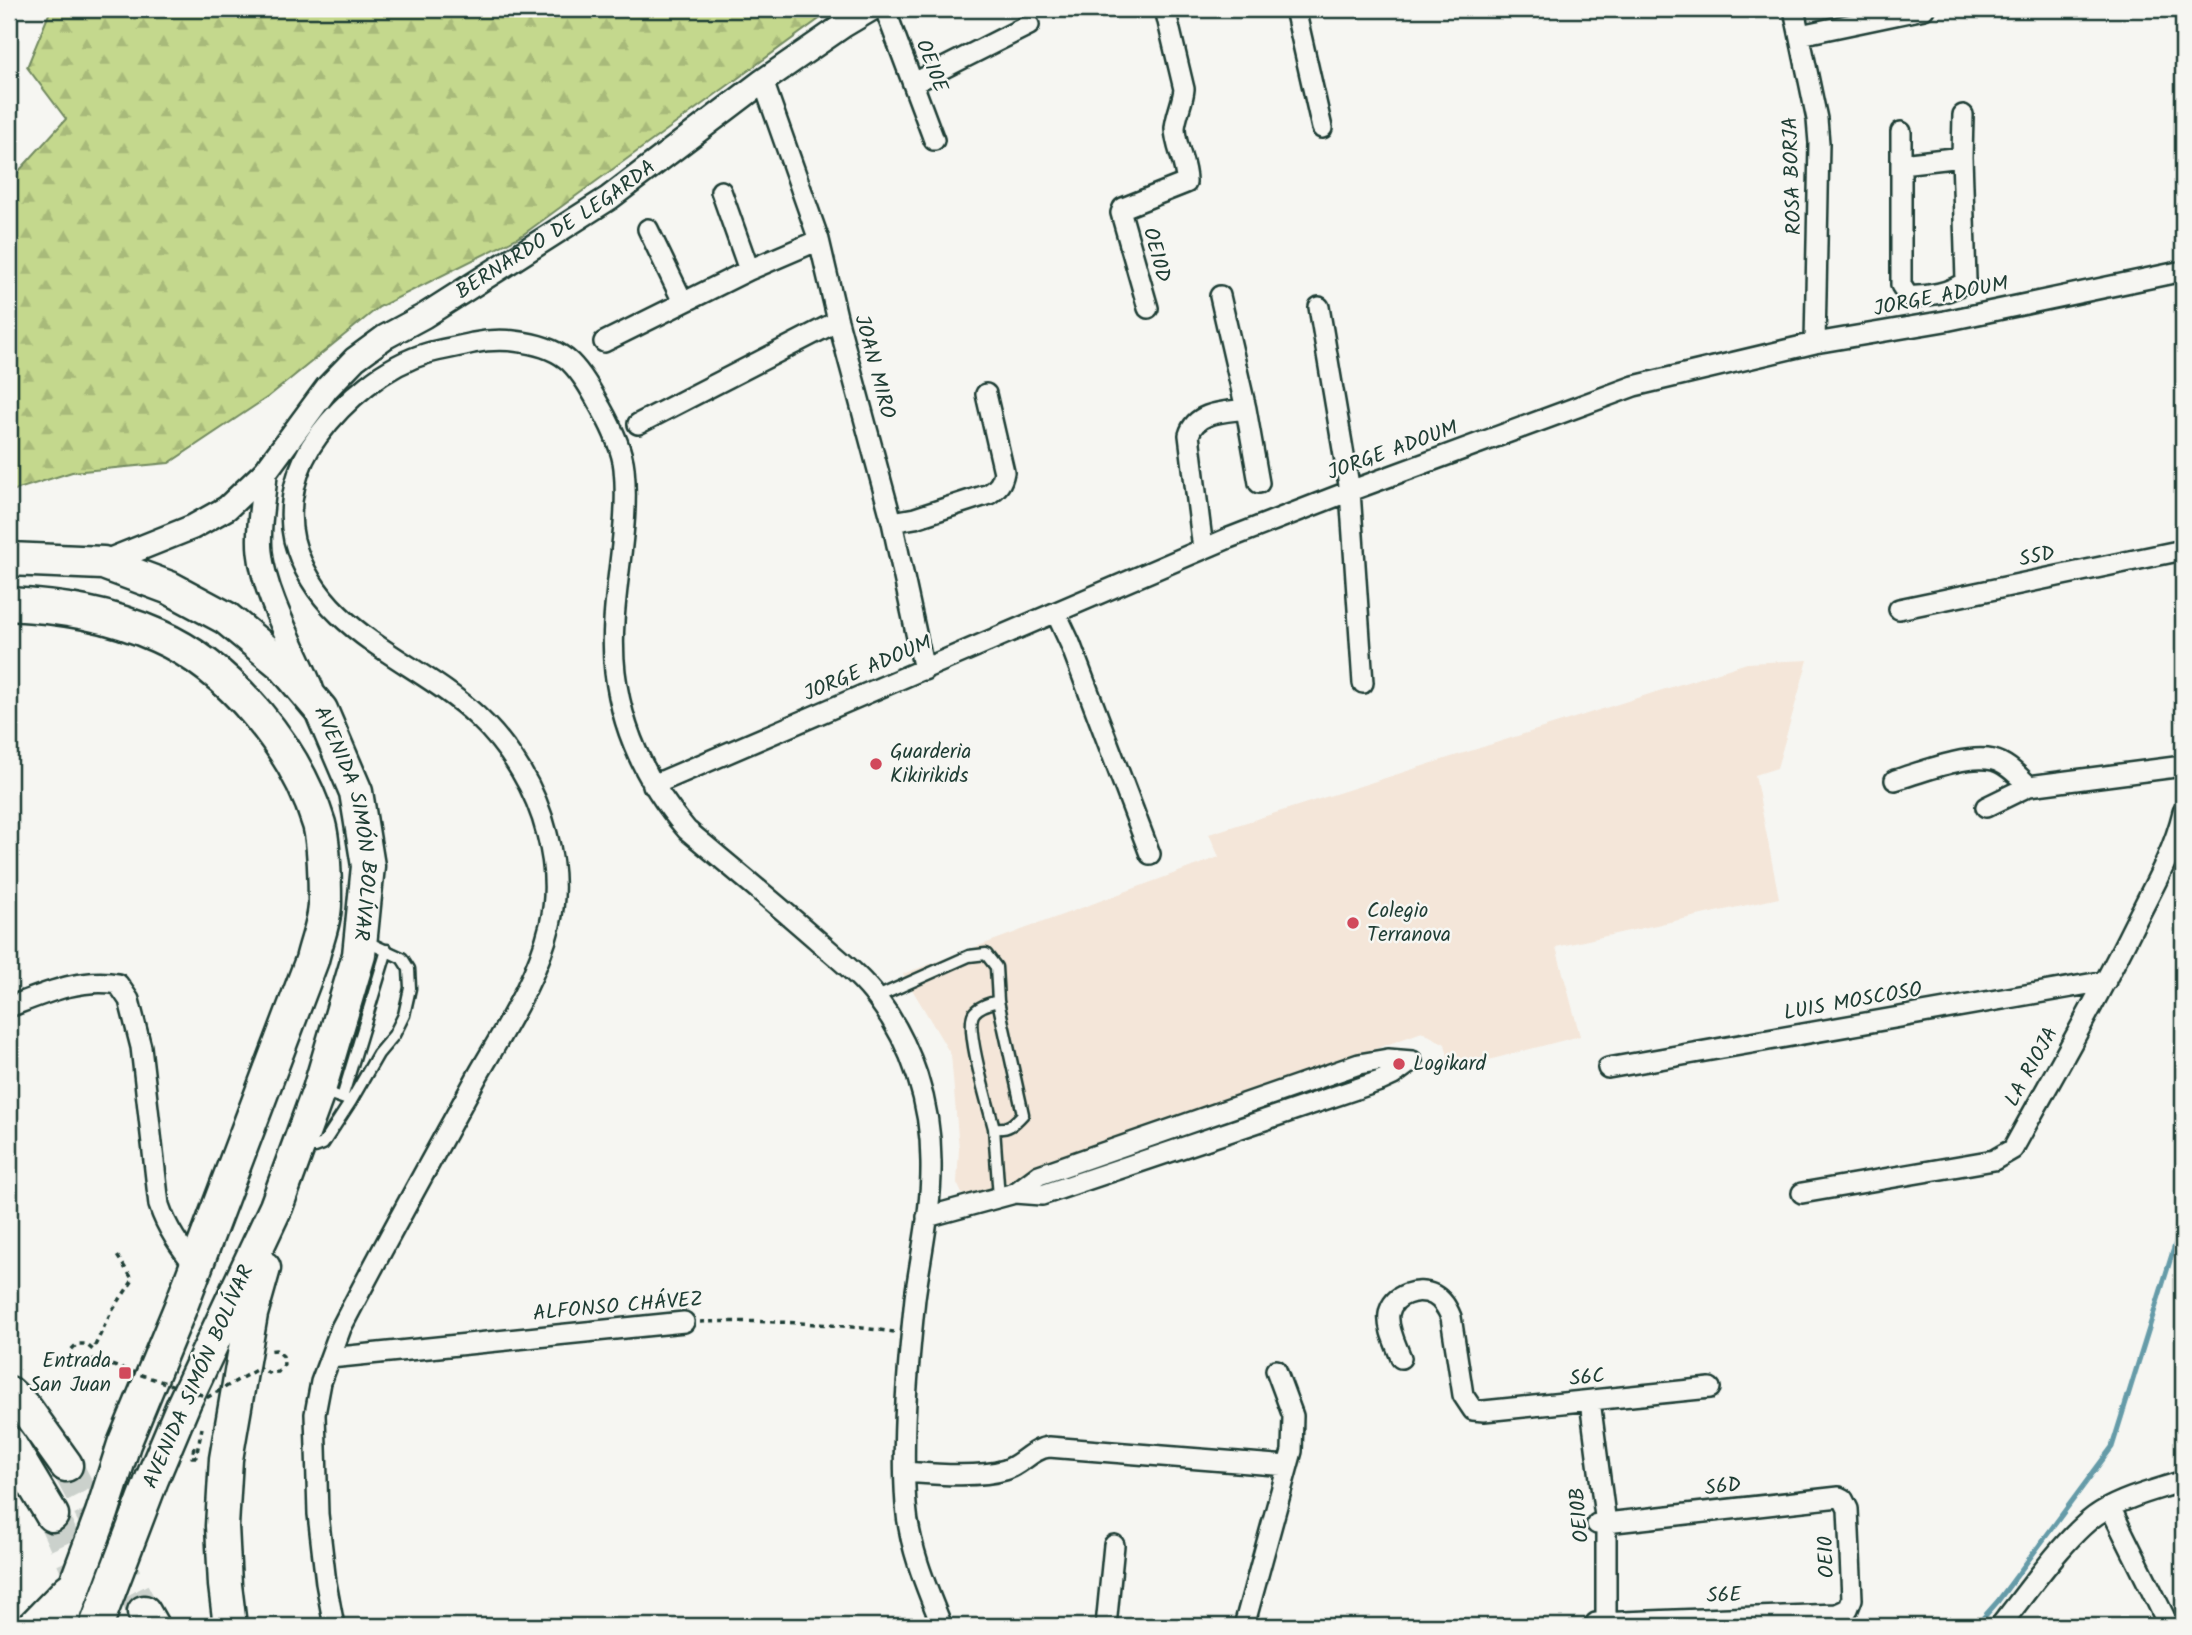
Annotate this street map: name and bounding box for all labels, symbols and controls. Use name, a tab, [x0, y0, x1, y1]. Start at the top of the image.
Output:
street label: OE10E	[906, 35, 956, 98]
street label: ROSA BORJA	[1774, 116, 1812, 236]
street label: BERNARDO DE LEGARDA	[449, 151, 663, 308]
street label: OE10D	[1133, 224, 1179, 286]
street label: JORGE ADOUM	[1871, 268, 2012, 326]
street label: JOAN MIRO	[844, 311, 904, 423]
street label: JORGE ADOUM	[1323, 412, 1463, 490]
street label: S5D	[2016, 537, 2058, 577]
street label: JORGE ADOUM	[799, 627, 938, 711]
street label: AVENIDA SIMÓN BOLÍVAR	[305, 701, 385, 942]
place label: Guarderia Kikirikids	[890, 736, 971, 793]
marker: Guarderia Kikirikids	[868, 756, 884, 772]
place label: Colegio Terranova	[1367, 895, 1451, 952]
marker: Colegio Terranova	[1345, 915, 1361, 931]
street label: LUIS MOSCOSO	[1781, 974, 1925, 1030]
street label: LA RIOJA	[1997, 1021, 2067, 1113]
place label: Logikard	[1413, 1048, 1487, 1081]
marker: Logikard	[1391, 1056, 1407, 1072]
street label: AVENIDA SIMÓN BOLÍVAR	[135, 1260, 263, 1494]
street label: ALFONSO CHÁVEZ	[532, 1283, 704, 1331]
place label: Entrada San Juan	[29, 1345, 111, 1402]
street label: S6C	[1568, 1360, 1606, 1396]
marker: Entrada San Juan	[117, 1365, 133, 1381]
street label: S6D	[1703, 1468, 1743, 1506]
street label: OE10B	[1561, 1486, 1599, 1544]
street label: OE10	[1810, 1535, 1844, 1579]
street label: S6E	[1706, 1579, 1743, 1613]

